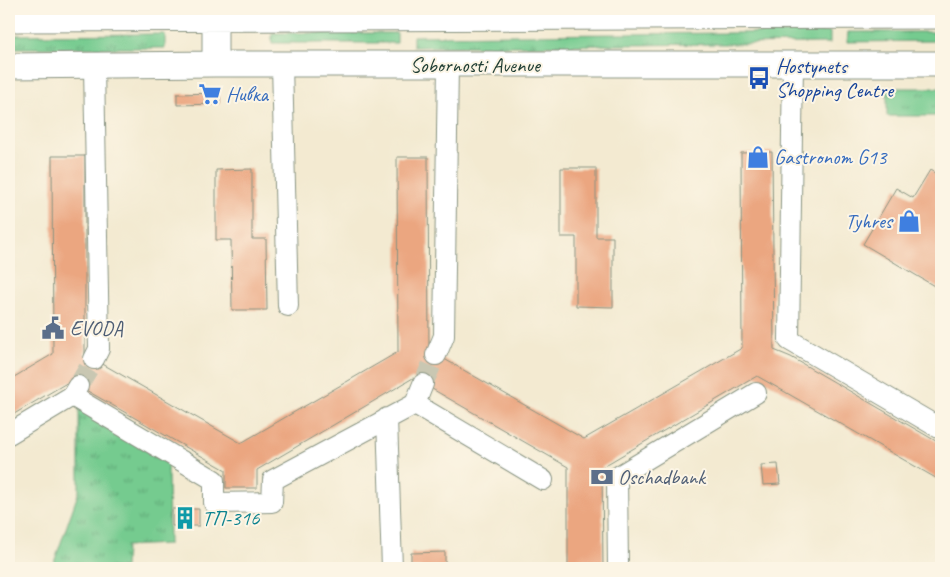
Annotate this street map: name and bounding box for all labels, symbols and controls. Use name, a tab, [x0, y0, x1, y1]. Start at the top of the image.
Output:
street label: Sobornosti Avenue	[410, 52, 542, 78]
place label: Hostynets Shopping Centre	[776, 53, 895, 103]
bus stop icon: Hostynets Shopping Centre	[746, 65, 772, 91]
supermarket icon: Нивка	[197, 81, 223, 107]
place label: Нивка	[226, 81, 270, 107]
shop icon: Gastronom G13	[745, 144, 771, 170]
place label: Gastronom G13	[774, 144, 888, 170]
place label: Tyhres	[845, 208, 894, 234]
shop icon: Tyhres	[896, 208, 922, 234]
public building icon: EVODA	[40, 315, 66, 341]
place label: EVODA	[70, 315, 123, 341]
bank icon: Oschadbank	[589, 464, 615, 490]
place label: Oschadbank	[618, 464, 707, 490]
building icon: ТП-316	[172, 505, 198, 531]
place label: ТП-316	[202, 505, 260, 531]

